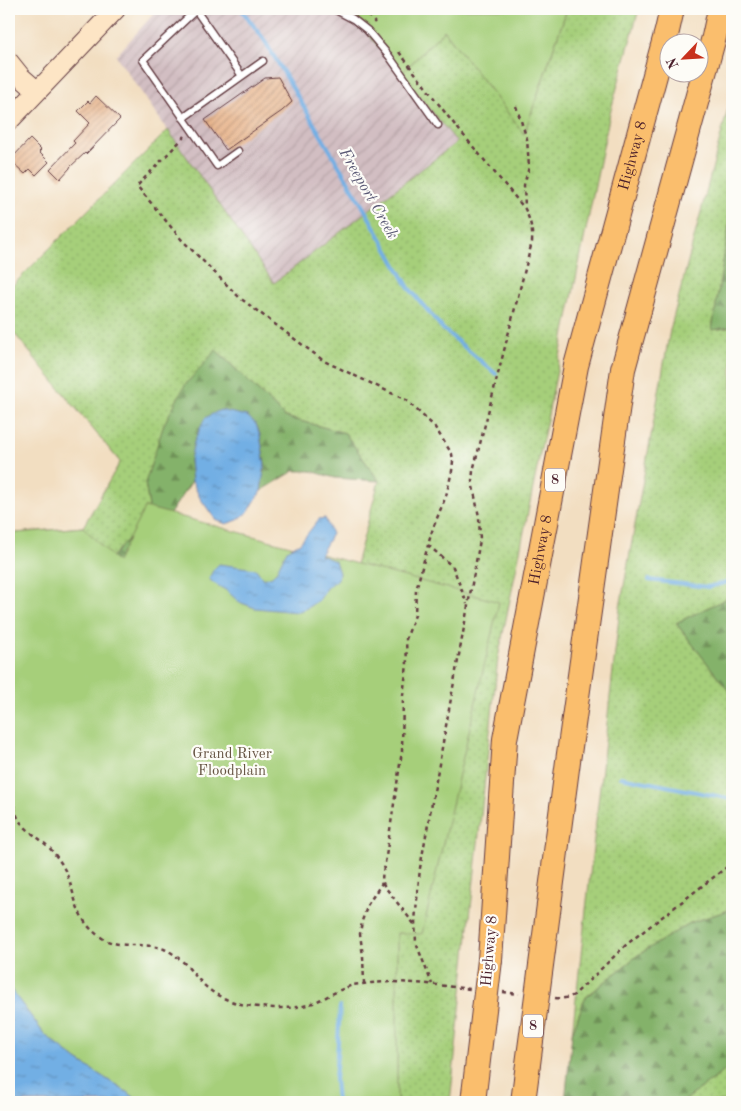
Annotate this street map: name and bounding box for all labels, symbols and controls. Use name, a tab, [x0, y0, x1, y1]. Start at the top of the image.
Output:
north arrow	[658, 32, 708, 82]
text: N	[664, 55, 682, 71]
street label: Highway 8	[617, 119, 650, 192]
water label: Freeport Creek	[335, 145, 400, 242]
road number: 8	[545, 468, 565, 492]
street label: Highway 8	[527, 513, 555, 586]
park label: Grand River Floodplain	[192, 747, 272, 779]
street label: Highway 8	[479, 915, 501, 987]
road number: 8	[523, 1014, 543, 1038]

